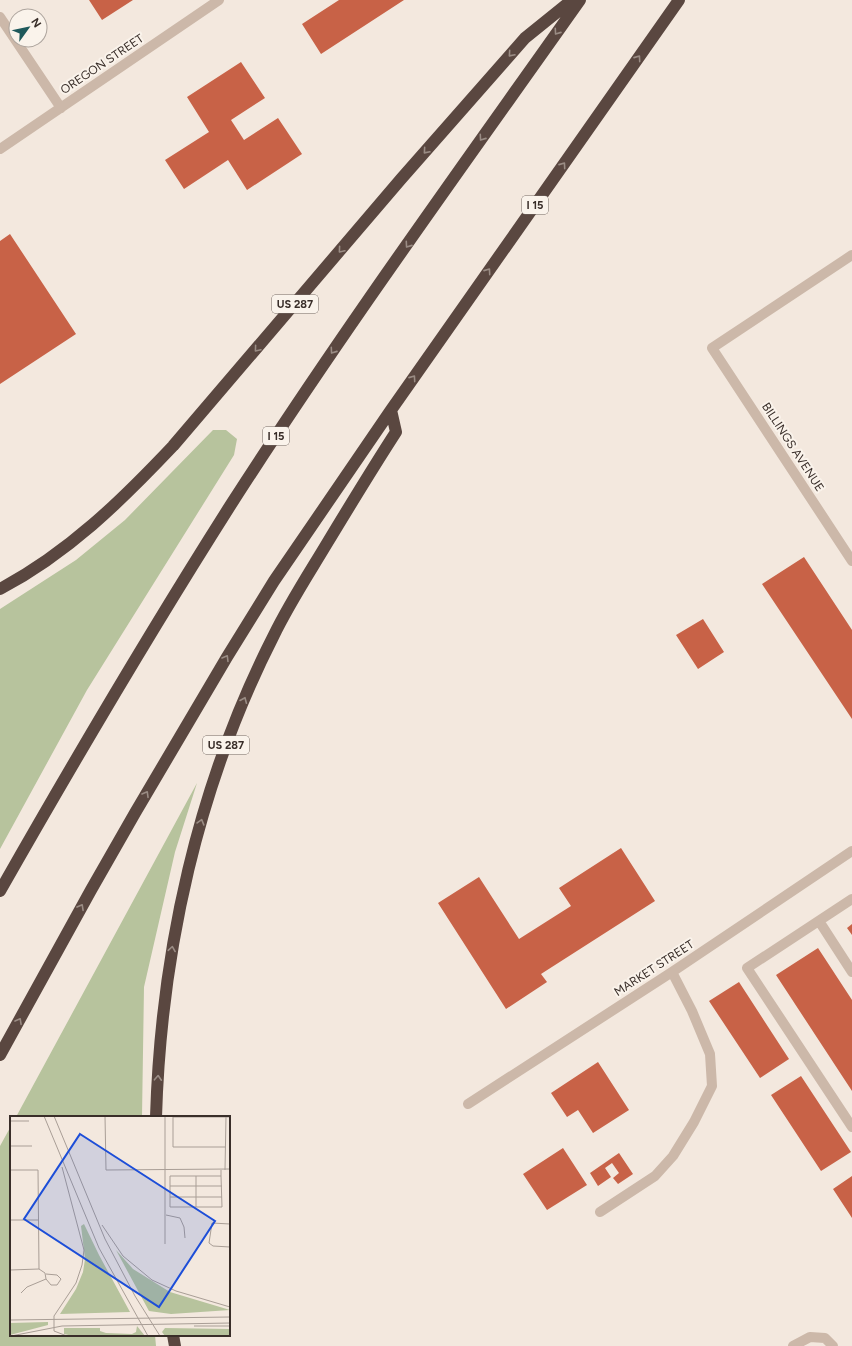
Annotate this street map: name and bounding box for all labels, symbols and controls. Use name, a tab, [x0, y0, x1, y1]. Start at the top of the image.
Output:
north arrow	[8, 8, 48, 48]
text: N	[28, 16, 44, 30]
one-way arrow	[554, 28, 562, 35]
street label: OREGON STREET	[58, 31, 146, 97]
one-way arrow	[509, 49, 516, 56]
one-way arrow	[633, 56, 640, 63]
one-way arrow	[480, 134, 487, 141]
one-way arrow	[423, 146, 430, 154]
one-way arrow	[558, 162, 566, 169]
road number: I 15	[522, 196, 548, 214]
one-way arrow	[406, 240, 413, 247]
one-way arrow	[338, 245, 345, 253]
one-way arrow	[483, 269, 490, 276]
road number: US 287	[272, 295, 318, 313]
one-way arrow	[254, 344, 261, 352]
one-way arrow	[331, 347, 338, 354]
one-way arrow	[409, 375, 416, 382]
street label: BILLINGS AVENUE	[759, 400, 827, 494]
road number: I 15	[263, 427, 289, 445]
one-way arrow	[222, 655, 229, 662]
one-way arrow	[239, 696, 247, 704]
road number: US 287	[203, 736, 249, 754]
one-way arrow	[141, 791, 148, 798]
one-way arrow	[196, 819, 205, 826]
one-way arrow	[77, 904, 84, 911]
street label: MARKET STREET	[612, 937, 697, 999]
one-way arrow	[167, 946, 176, 952]
one-way arrow	[14, 1017, 21, 1025]
one-way arrow	[153, 1075, 162, 1081]
inset map	[10, 1116, 230, 1336]

